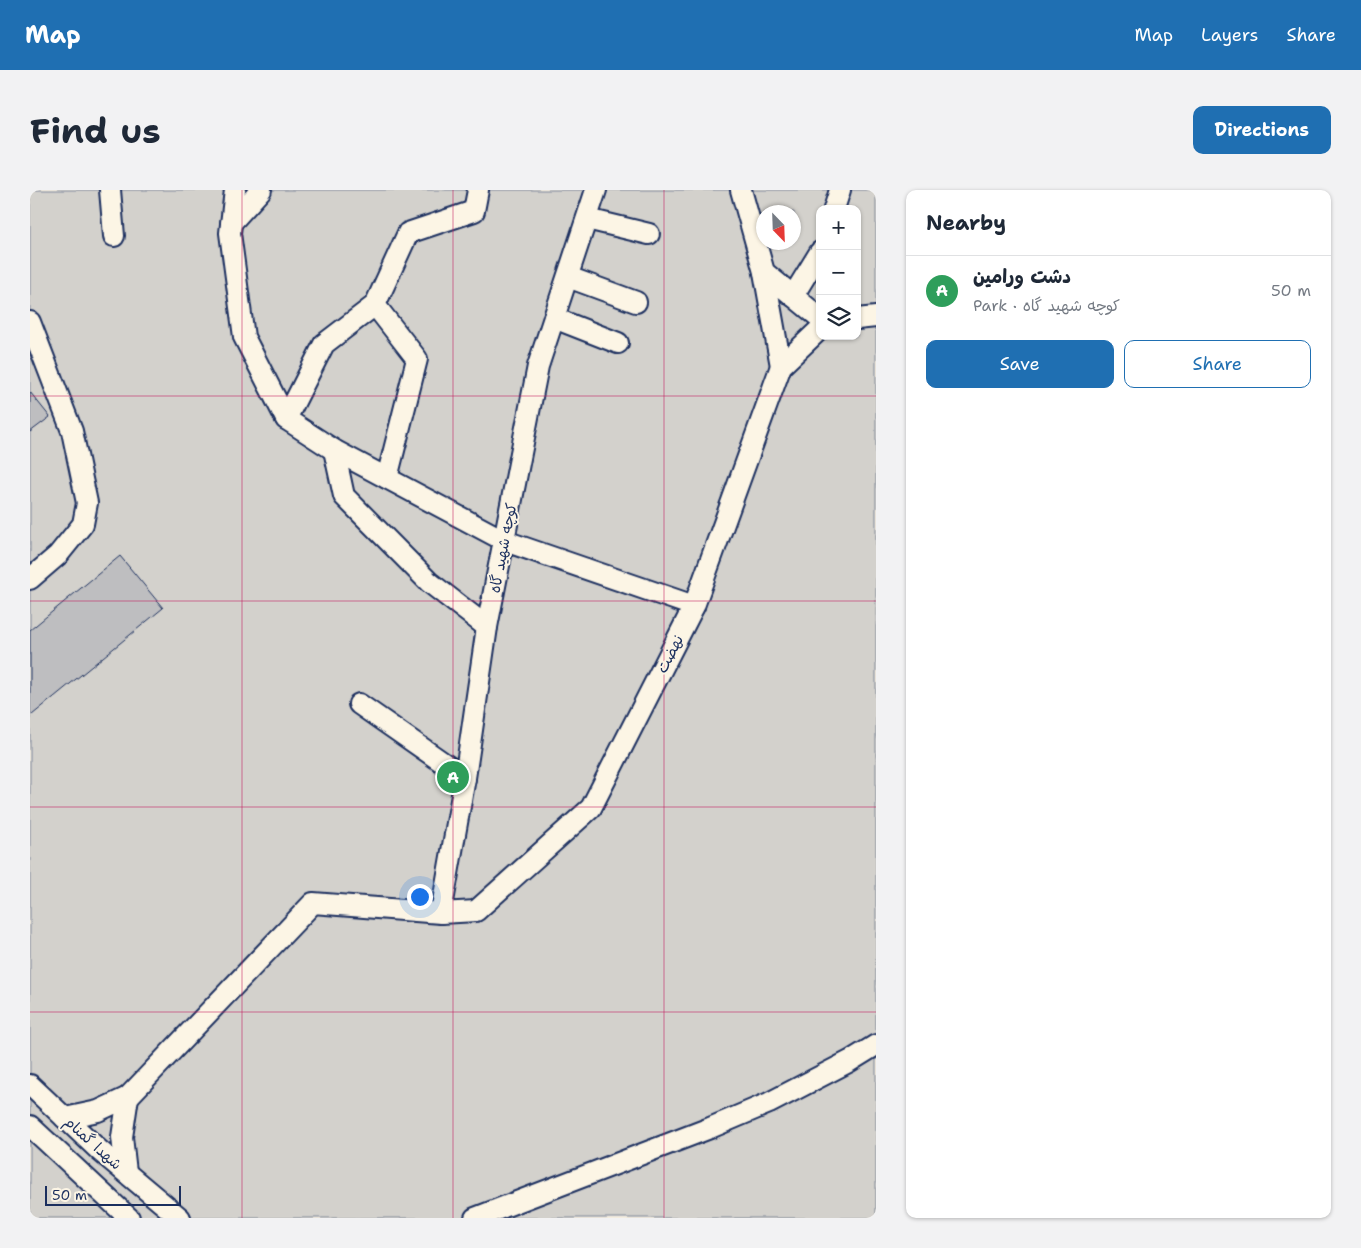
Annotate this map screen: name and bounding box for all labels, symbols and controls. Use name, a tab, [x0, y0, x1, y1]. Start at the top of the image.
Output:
text: Map	[25, 19, 81, 51]
text: Map	[1135, 23, 1173, 47]
text: Layers	[1201, 23, 1258, 47]
text: Share	[1286, 23, 1336, 47]
button: Directions	[1193, 106, 1331, 154]
text: Find us	[30, 107, 161, 154]
north arrow	[756, 205, 801, 250]
map controls	[816, 205, 861, 340]
button: +	[816, 205, 861, 250]
text: Nearby	[926, 209, 1006, 237]
button: −	[816, 250, 861, 295]
text: دشت ورامین	[973, 264, 1071, 289]
text: A	[936, 280, 948, 301]
text: 50 m	[1271, 280, 1311, 301]
button: layers	[816, 295, 861, 340]
text: Park · کوچه شهید گاه	[973, 295, 1120, 316]
button: Save	[926, 340, 1114, 388]
button: Share	[1124, 340, 1311, 388]
street label: کوچه شهید گاه	[484, 501, 522, 595]
street label: نهضت	[652, 631, 688, 677]
pin: A	[437, 758, 469, 796]
your location	[407, 884, 433, 910]
street label: شهدا گمنام	[59, 1112, 126, 1176]
scale bar	[45, 1183, 181, 1206]
text: 50 m	[52, 1186, 87, 1204]

